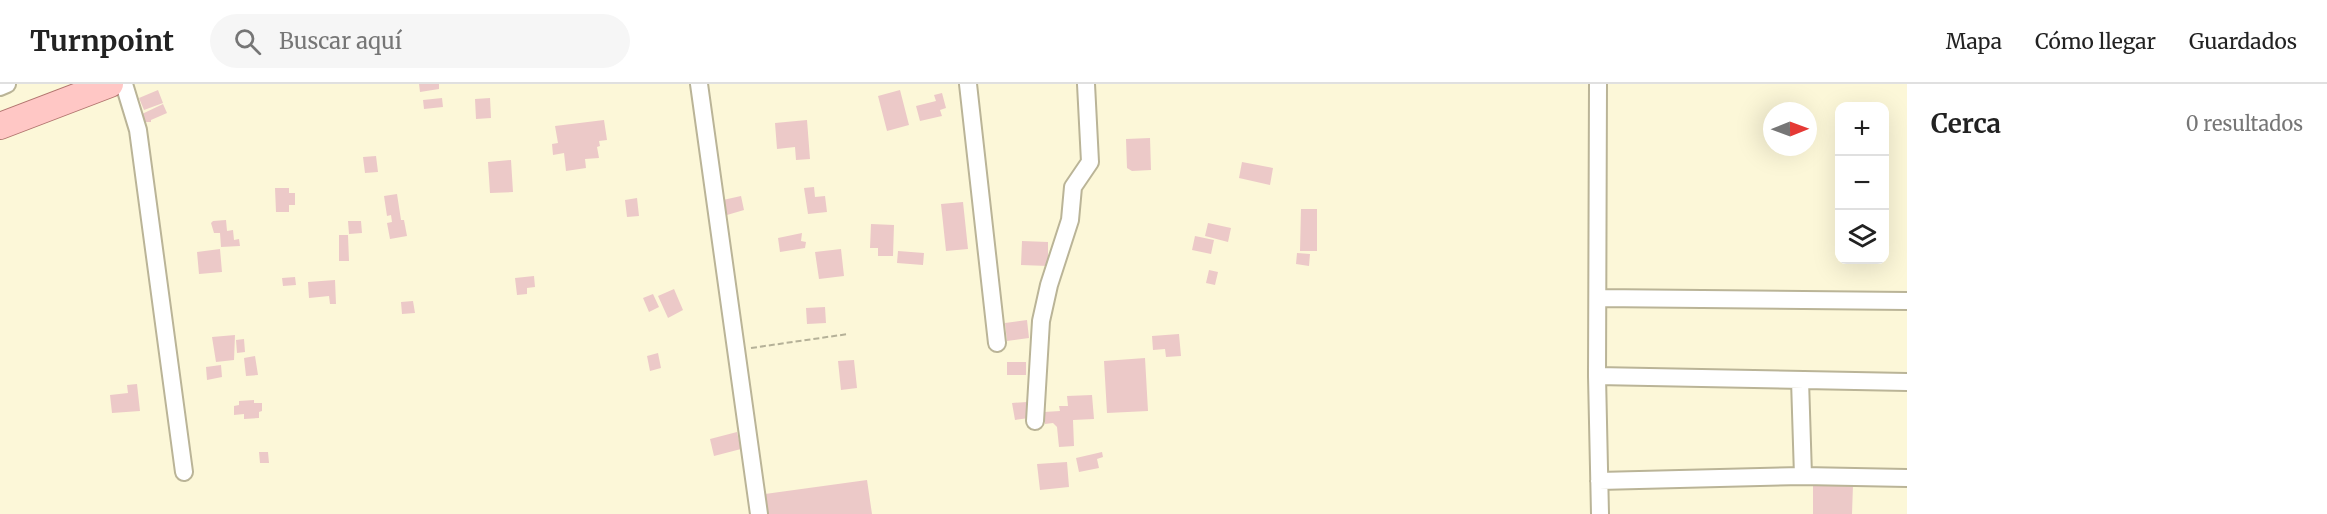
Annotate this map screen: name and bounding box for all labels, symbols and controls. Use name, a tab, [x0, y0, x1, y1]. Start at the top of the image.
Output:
search box	[210, 14, 630, 68]
text: Turnpoint	[30, 23, 174, 59]
icon: search	[231, 25, 264, 58]
text: Buscar aquí	[279, 27, 402, 55]
text: Mapa	[1946, 28, 2002, 55]
text: Cómo llegar	[2035, 28, 2156, 55]
text: Guardados	[2189, 28, 2297, 55]
north arrow	[1763, 102, 1817, 156]
map controls	[1835, 102, 1889, 264]
button: +	[1835, 102, 1889, 156]
text: Cerca	[1931, 107, 2001, 140]
text: 0 resultados	[2186, 111, 2303, 136]
button: −	[1835, 156, 1889, 210]
button: layers	[1835, 210, 1889, 264]

